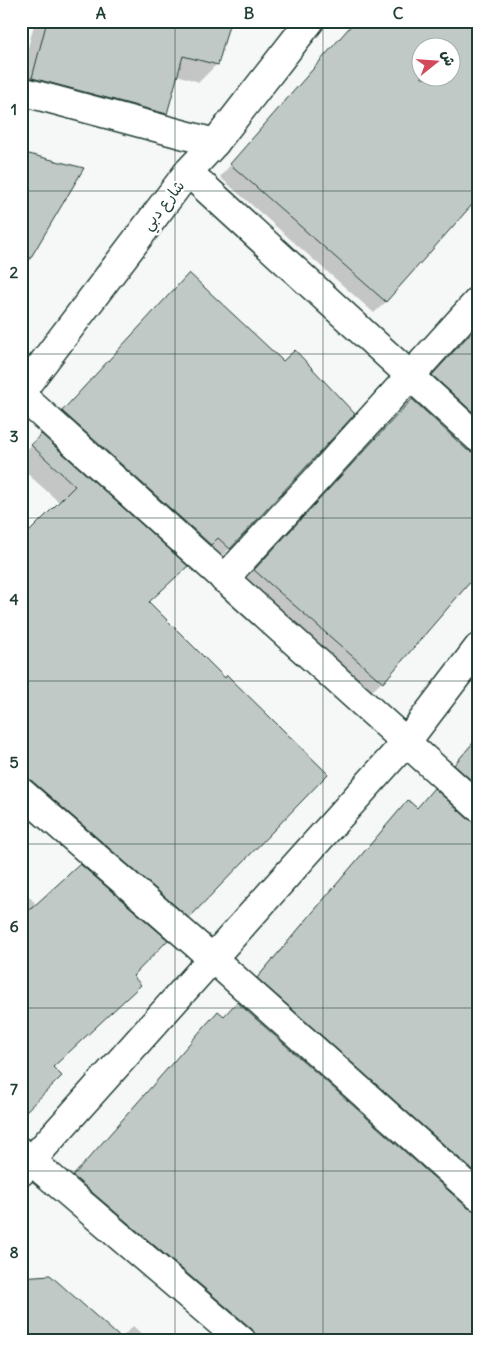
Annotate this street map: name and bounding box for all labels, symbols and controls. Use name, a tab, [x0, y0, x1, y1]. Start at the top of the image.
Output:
text: A	[96, 3, 106, 23]
text: B	[244, 3, 255, 23]
text: C	[393, 3, 404, 23]
north arrow	[412, 38, 462, 88]
text: ش	[438, 48, 459, 68]
text: 1	[11, 99, 17, 119]
street label: شارع دبي	[138, 176, 192, 236]
text: 2	[10, 262, 19, 282]
text: 3	[9, 426, 19, 446]
text: 4	[9, 589, 19, 609]
text: 5	[9, 752, 19, 772]
text: 6	[9, 916, 19, 936]
text: 7	[10, 1079, 18, 1099]
text: 8	[9, 1242, 19, 1262]

